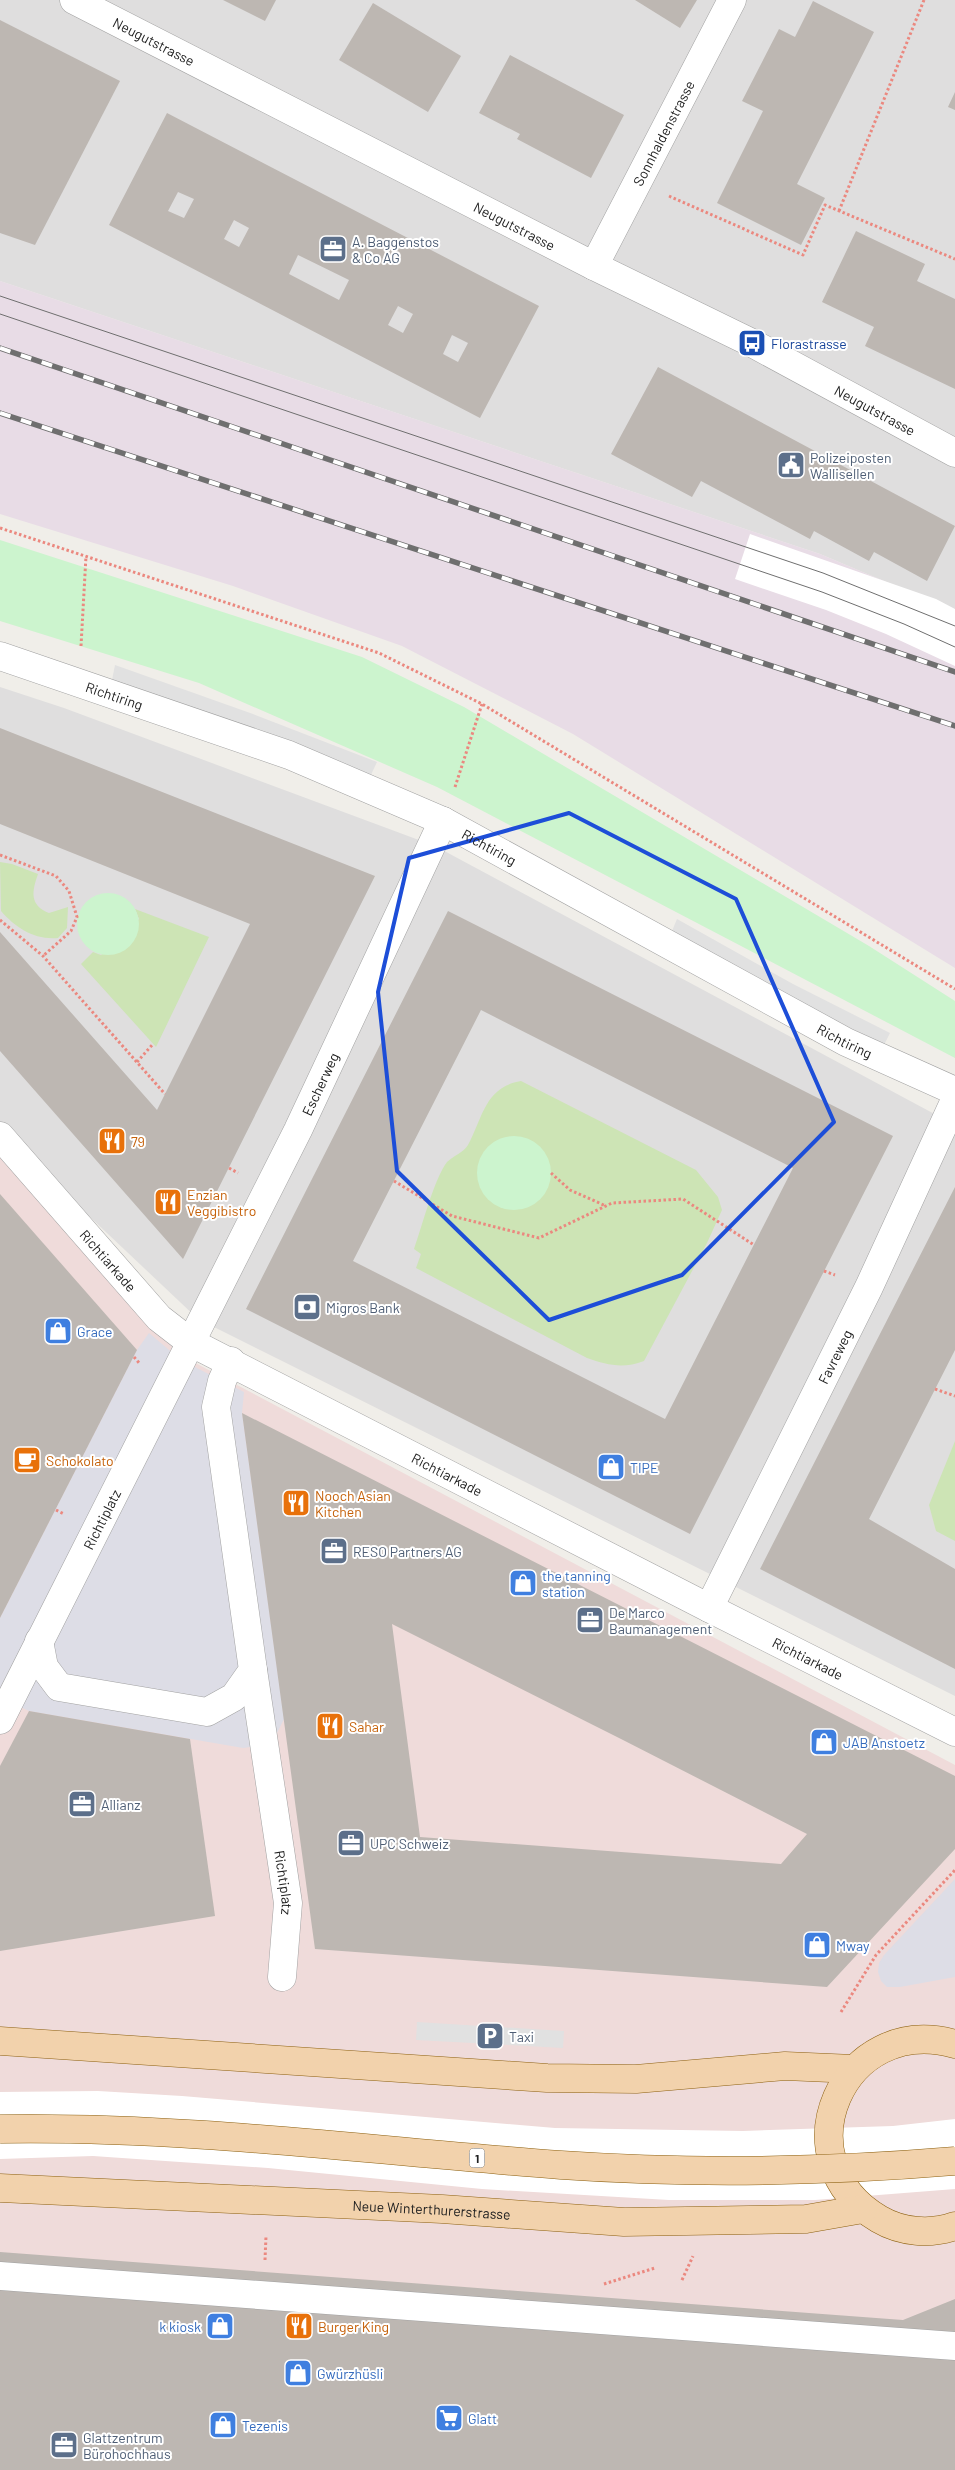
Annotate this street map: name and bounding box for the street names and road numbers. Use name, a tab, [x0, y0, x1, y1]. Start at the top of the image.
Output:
street label: Neugutstrasse	[110, 13, 198, 69]
street label: Sonnhaldenstrasse	[629, 77, 697, 188]
street label: Neugutstrasse	[471, 198, 558, 253]
street label: Neugutstrasse	[832, 381, 919, 439]
street label: Richtiring	[84, 678, 145, 713]
street label: Richtiring	[459, 825, 520, 868]
street label: Richtiring	[814, 1019, 875, 1061]
street label: Escherweg	[298, 1050, 342, 1118]
street label: Richtiarkade	[77, 1226, 140, 1295]
street label: Favreweg	[814, 1327, 855, 1386]
street label: Richtiarkade	[409, 1449, 485, 1499]
street label: Richtiplatz	[79, 1486, 124, 1552]
street label: Richtiarkade	[770, 1633, 846, 1683]
street label: Richtiplatz	[272, 1849, 296, 1916]
road number: 1	[470, 2148, 484, 2168]
street label: Neue Winterthurerstrasse	[352, 2196, 511, 2222]

